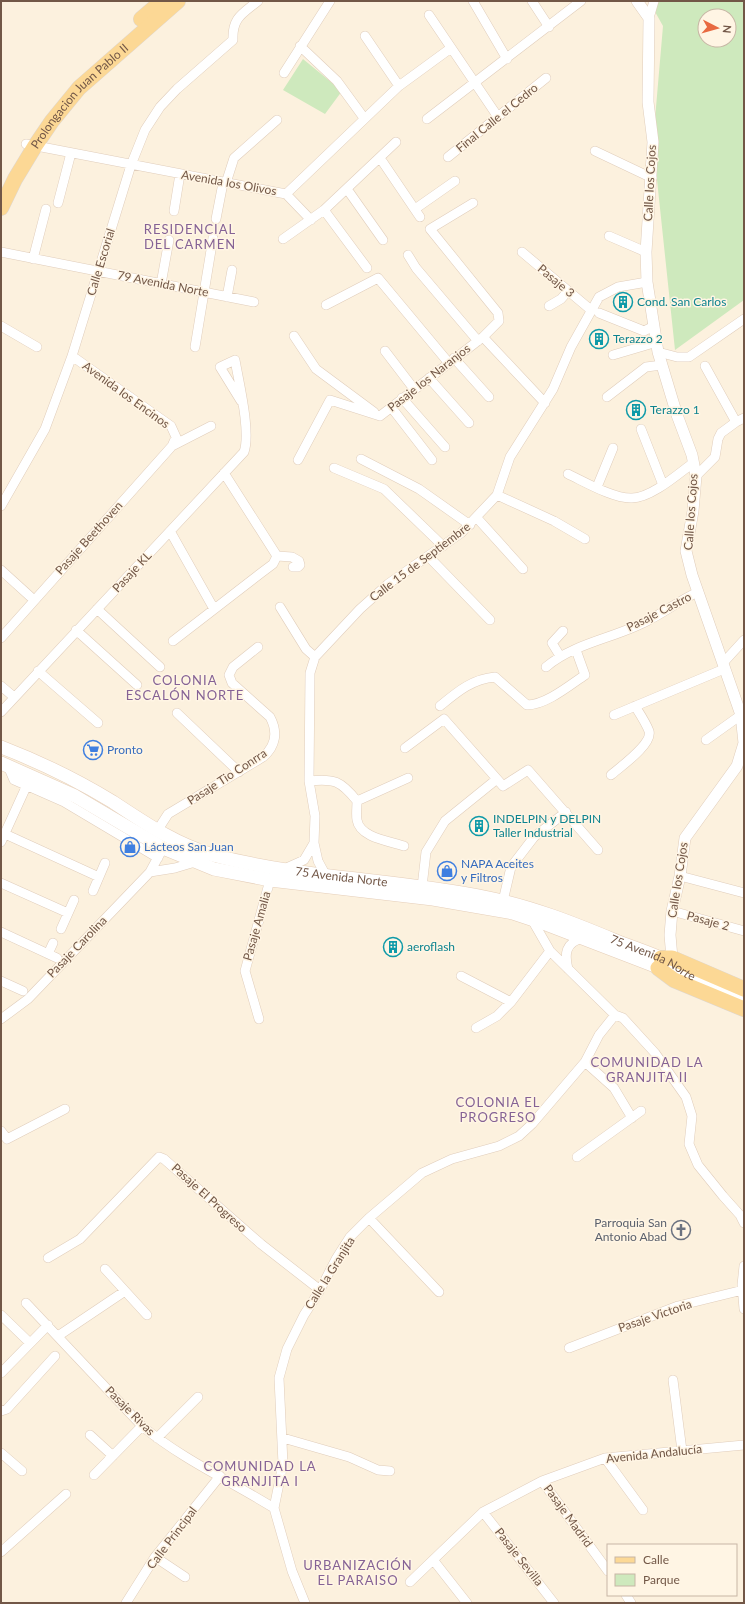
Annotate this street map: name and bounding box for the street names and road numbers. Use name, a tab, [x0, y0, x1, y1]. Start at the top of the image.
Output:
street label: Prolongacion Juan Pablo II	[27, 40, 131, 151]
street label: Final Calle el Cedro	[453, 80, 541, 155]
street label: Calle los Cojos	[640, 144, 659, 222]
street label: Avenida los Olivos	[180, 167, 278, 198]
street label: Calle Escorial	[83, 226, 118, 297]
street label: Pasaje 3	[535, 261, 578, 300]
street label: 79 Avenida Norte	[116, 267, 210, 300]
street label: Pasaje los Naranjos	[384, 341, 473, 415]
street label: Avenida los Encinos	[80, 358, 173, 431]
street label: Calle los Cojos	[680, 473, 701, 551]
street label: Pasaje Beethoven	[52, 498, 125, 577]
street label: Calle 15 de Septiembre	[366, 519, 473, 604]
street label: Pasaje KL	[109, 548, 154, 595]
street label: Pasaje Castro	[624, 589, 694, 634]
street label: Pasaje Tio Conrra	[184, 745, 269, 808]
street label: Calle los Cojos	[664, 841, 691, 919]
street label: 75 Avenida Norte	[294, 863, 388, 890]
street label: Pasaje Amalia	[239, 889, 274, 962]
street label: Pasaje 2	[685, 908, 731, 933]
street label: Pasaje Carolina	[44, 913, 110, 981]
street label: 75 Avenida Norte	[608, 931, 698, 984]
street label: Pasaje El Progreso	[169, 1160, 250, 1235]
street label: Calle la Granjita	[301, 1234, 358, 1312]
street label: Pasaje Victoria	[616, 1296, 694, 1335]
street label: Pasaje Rivas	[102, 1383, 158, 1439]
street label: Avenida Andalucía	[605, 1441, 703, 1466]
street label: Pasaje Madrid	[541, 1481, 596, 1550]
street label: Calle Principal	[143, 1504, 200, 1572]
street label: Pasaje Sevilla	[492, 1525, 547, 1589]

